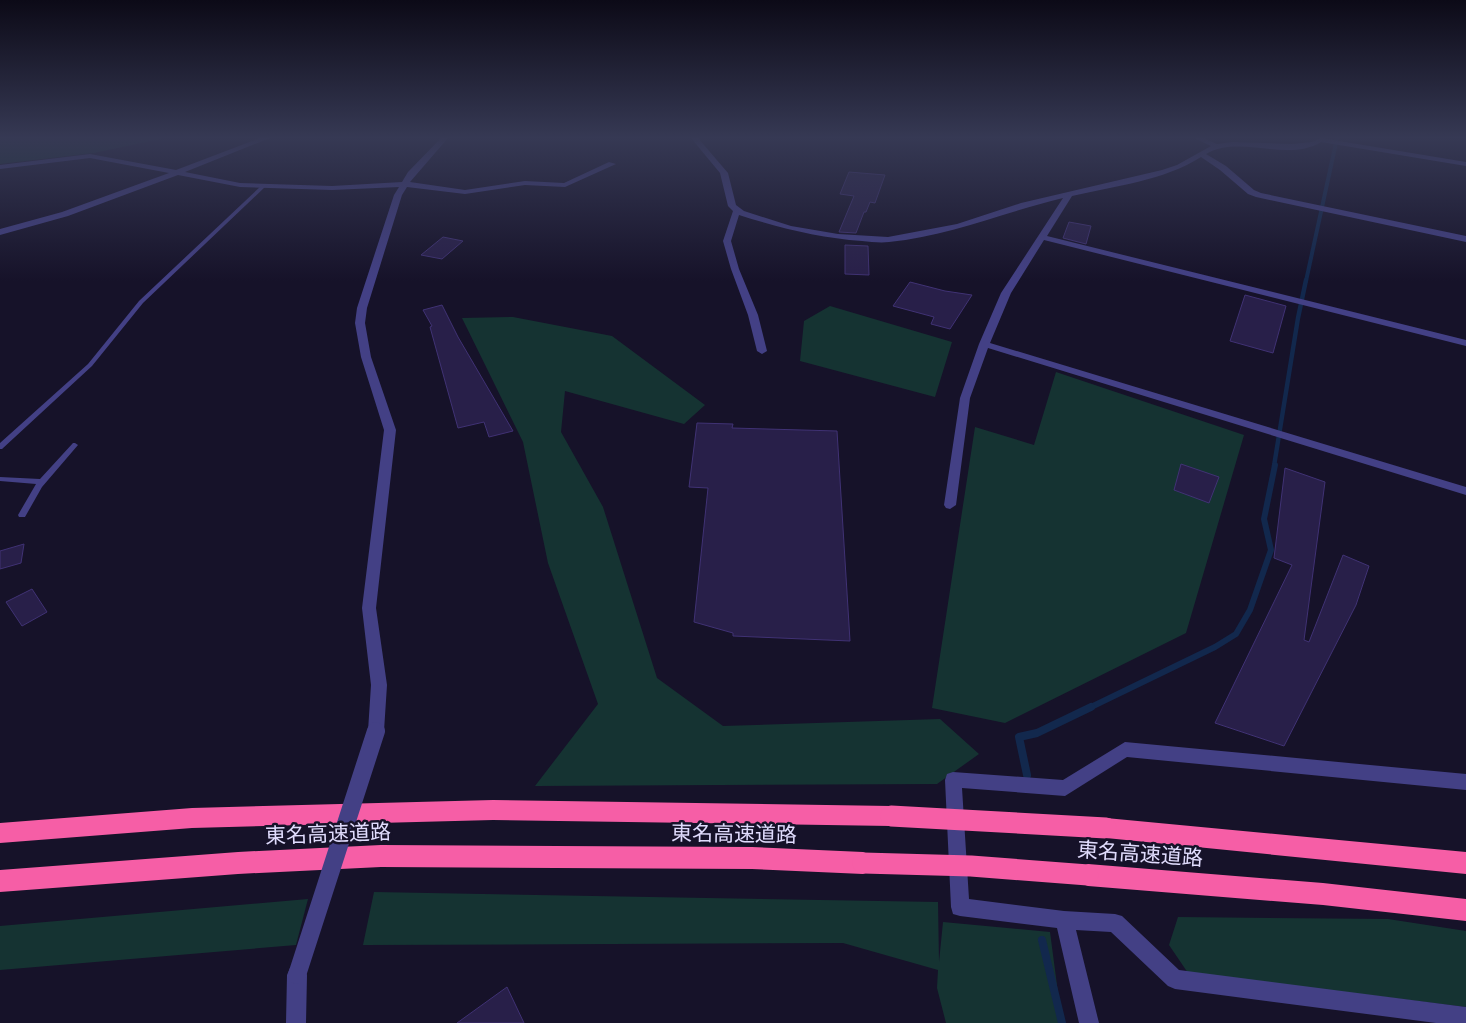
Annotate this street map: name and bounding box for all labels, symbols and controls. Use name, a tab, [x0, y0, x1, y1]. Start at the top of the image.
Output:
street label: 東名高速道路	[265, 818, 391, 849]
street label: 東名高速道路	[671, 819, 797, 848]
street label: 東名高速道路	[1076, 836, 1204, 871]

